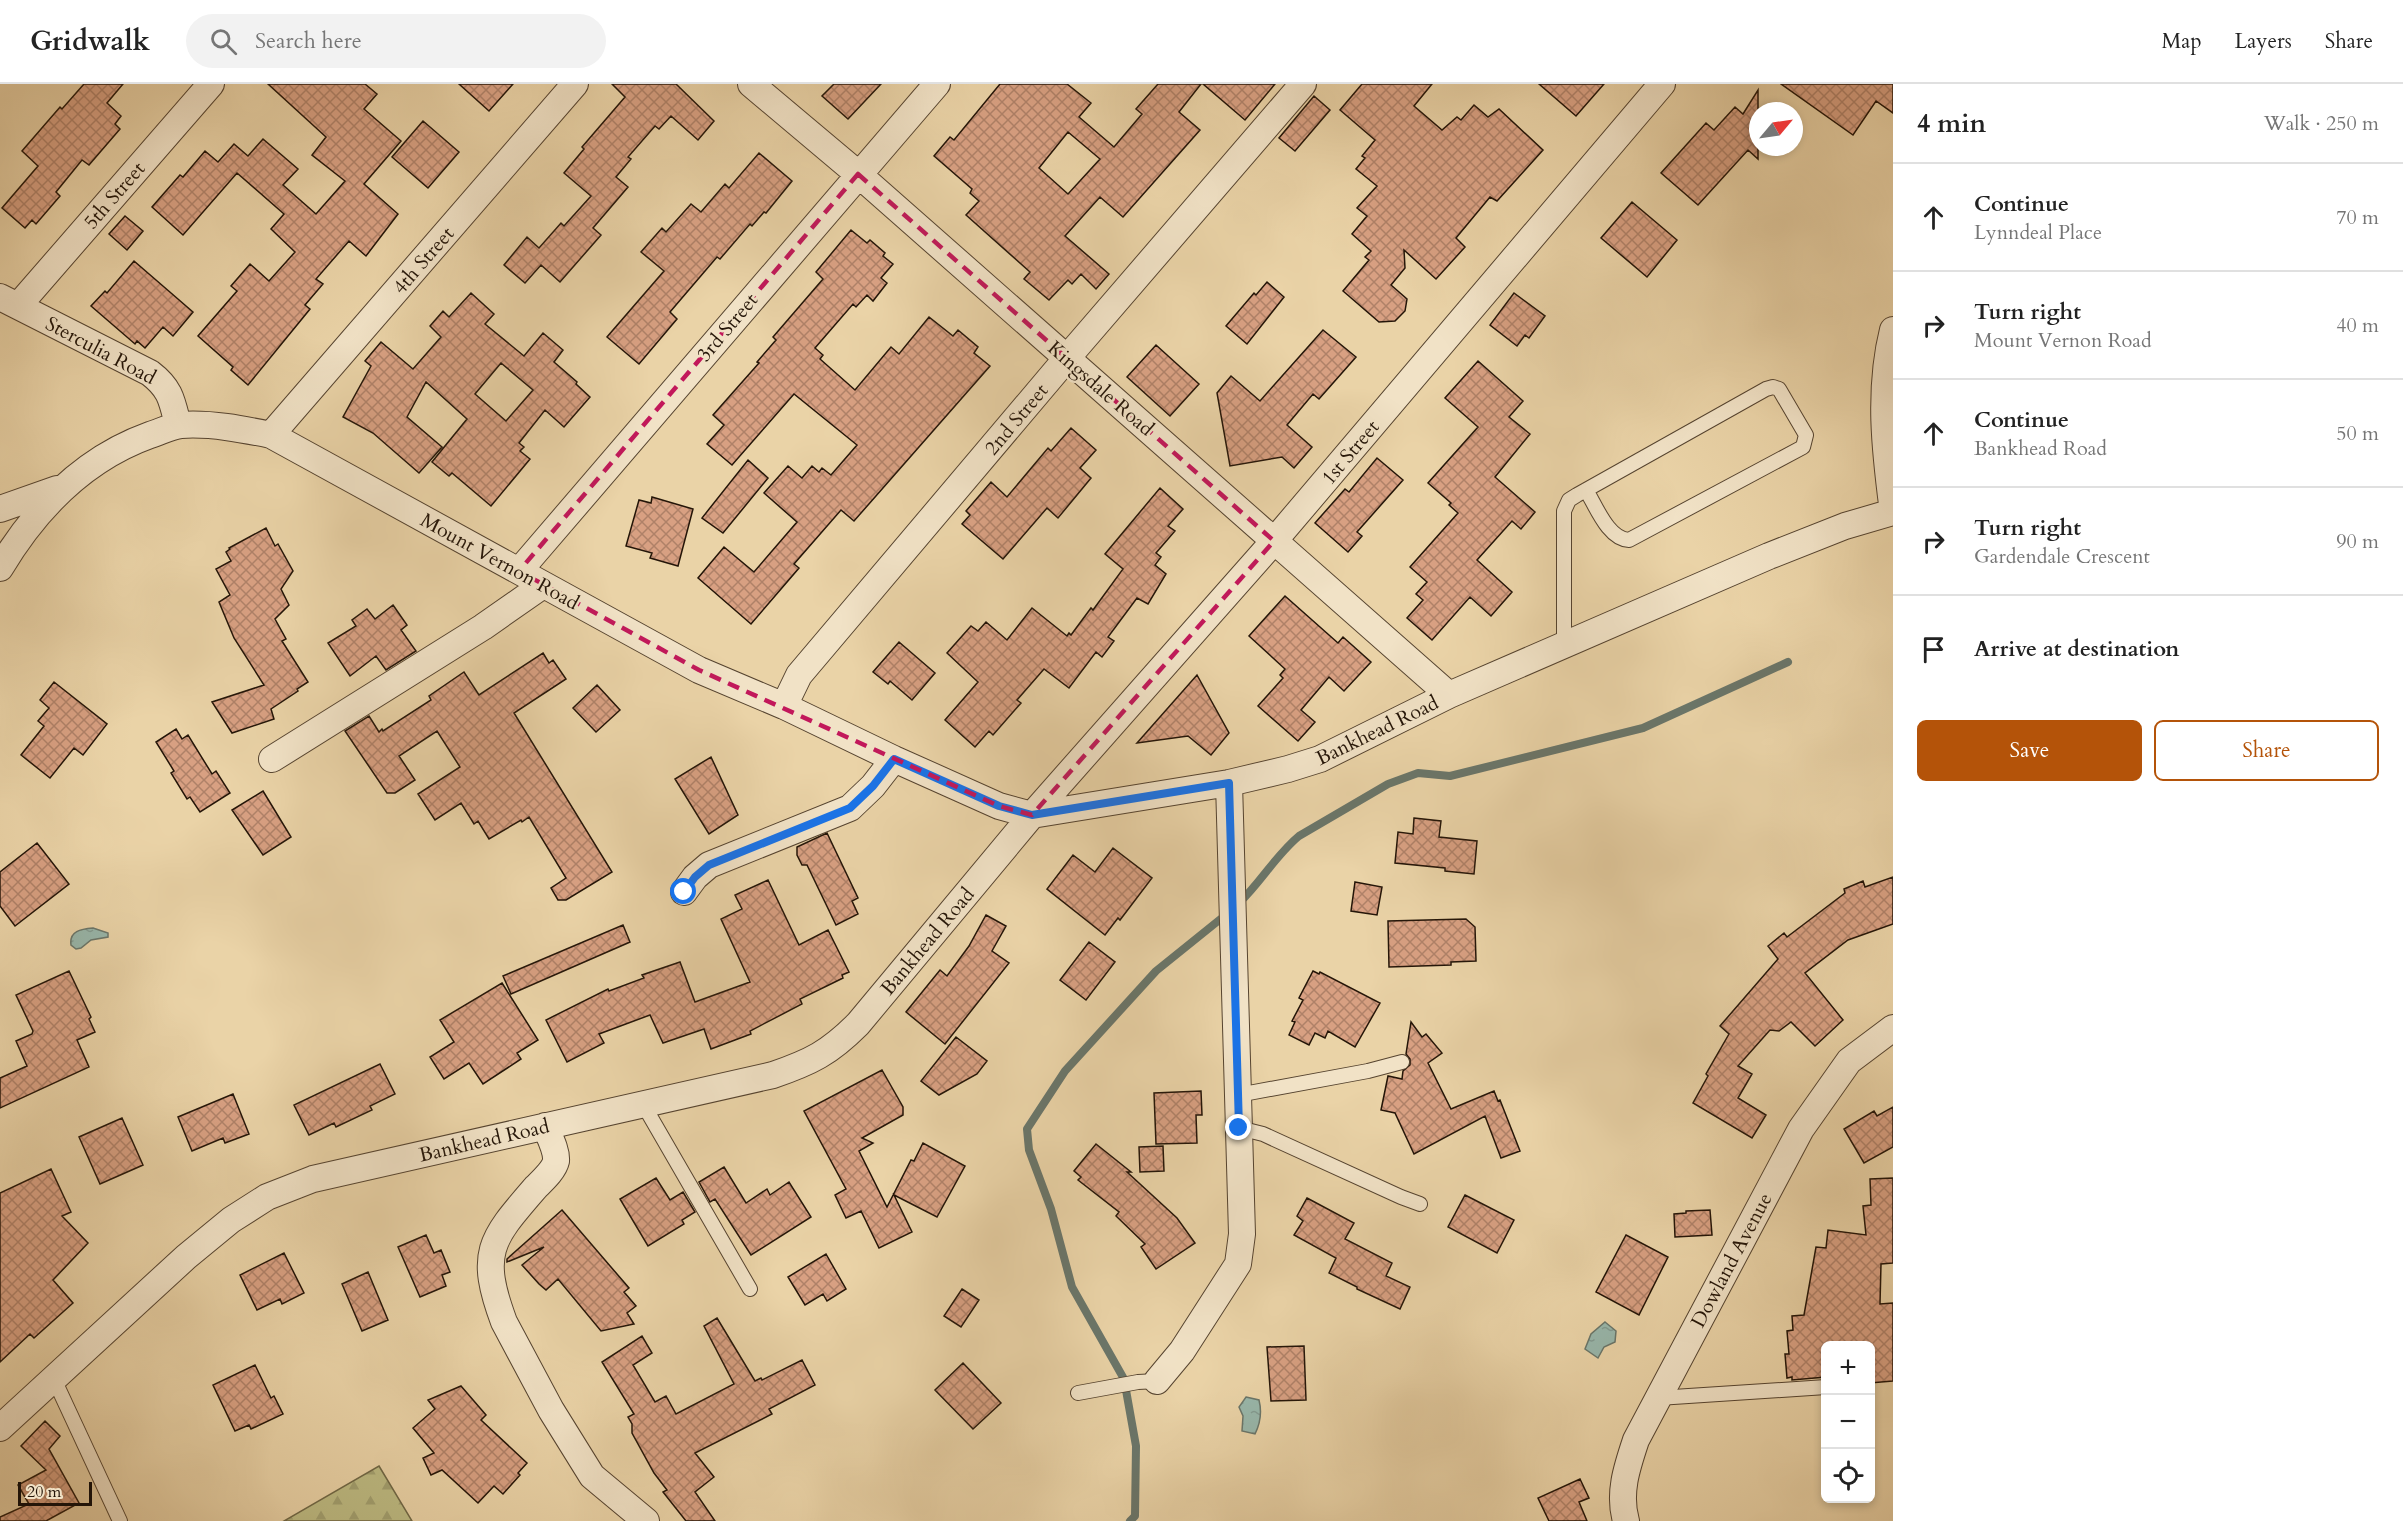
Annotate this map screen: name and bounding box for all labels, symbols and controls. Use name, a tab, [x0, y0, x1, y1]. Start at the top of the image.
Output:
search box	[186, 14, 606, 68]
text: Gridwalk	[30, 22, 150, 60]
icon: search	[207, 25, 240, 58]
text: Search here	[255, 26, 362, 56]
text: Map	[2162, 27, 2202, 56]
text: Layers	[2235, 27, 2292, 56]
text: Share	[2325, 27, 2373, 56]
north arrow	[1749, 102, 1803, 156]
text: 4 min	[1917, 106, 1986, 141]
text: Walk · 250 m	[2264, 110, 2379, 137]
street label: 5th Street	[78, 155, 152, 235]
text: Continue	[1974, 189, 2069, 219]
icon: ahead	[1917, 201, 1950, 234]
text: 70 m	[2336, 204, 2379, 231]
text: Lynndeal Place	[1974, 219, 2102, 246]
street label: 4th Street	[387, 220, 461, 300]
street label: 3rd Street	[691, 287, 764, 367]
text: Turn right	[1974, 297, 2081, 327]
icon: right	[1917, 309, 1950, 342]
street label: Sterculia Road	[41, 310, 161, 391]
text: 40 m	[2336, 312, 2379, 339]
text: Mount Vernon Road	[1974, 327, 2152, 354]
street label: Kingsdale Road	[1042, 335, 1160, 442]
street label: 2nd Street	[978, 377, 1055, 461]
text: Continue	[1974, 405, 2069, 435]
street label: 1st Street	[1315, 414, 1386, 490]
icon: ahead	[1917, 417, 1950, 450]
text: 50 m	[2336, 420, 2379, 447]
text: Bankhead Road	[1974, 435, 2107, 462]
street label: Mount Vernon Road	[416, 507, 584, 616]
text: Turn right	[1974, 513, 2081, 543]
icon: right	[1917, 525, 1950, 558]
text: 90 m	[2336, 528, 2379, 555]
text: Gardendale Crescent	[1974, 543, 2150, 570]
icon: arrive	[1917, 633, 1950, 666]
text: Arrive at destination	[1974, 634, 2179, 664]
street label: Bankhead Road	[1312, 689, 1443, 772]
button: Save	[1917, 720, 2142, 781]
button: Share	[2154, 720, 2379, 781]
route start	[670, 878, 696, 904]
street label: Bankhead Road	[874, 881, 981, 1001]
street label: Bankhead Road	[416, 1112, 552, 1169]
route end	[1225, 1114, 1251, 1140]
street label: Dowland Avenue	[1685, 1188, 1778, 1332]
map controls	[1821, 1341, 1875, 1503]
button: +	[1821, 1341, 1875, 1395]
button: −	[1821, 1395, 1875, 1449]
button: locate	[1821, 1449, 1875, 1503]
scale bar	[18, 1479, 92, 1506]
text: 20 m	[27, 1481, 61, 1503]

